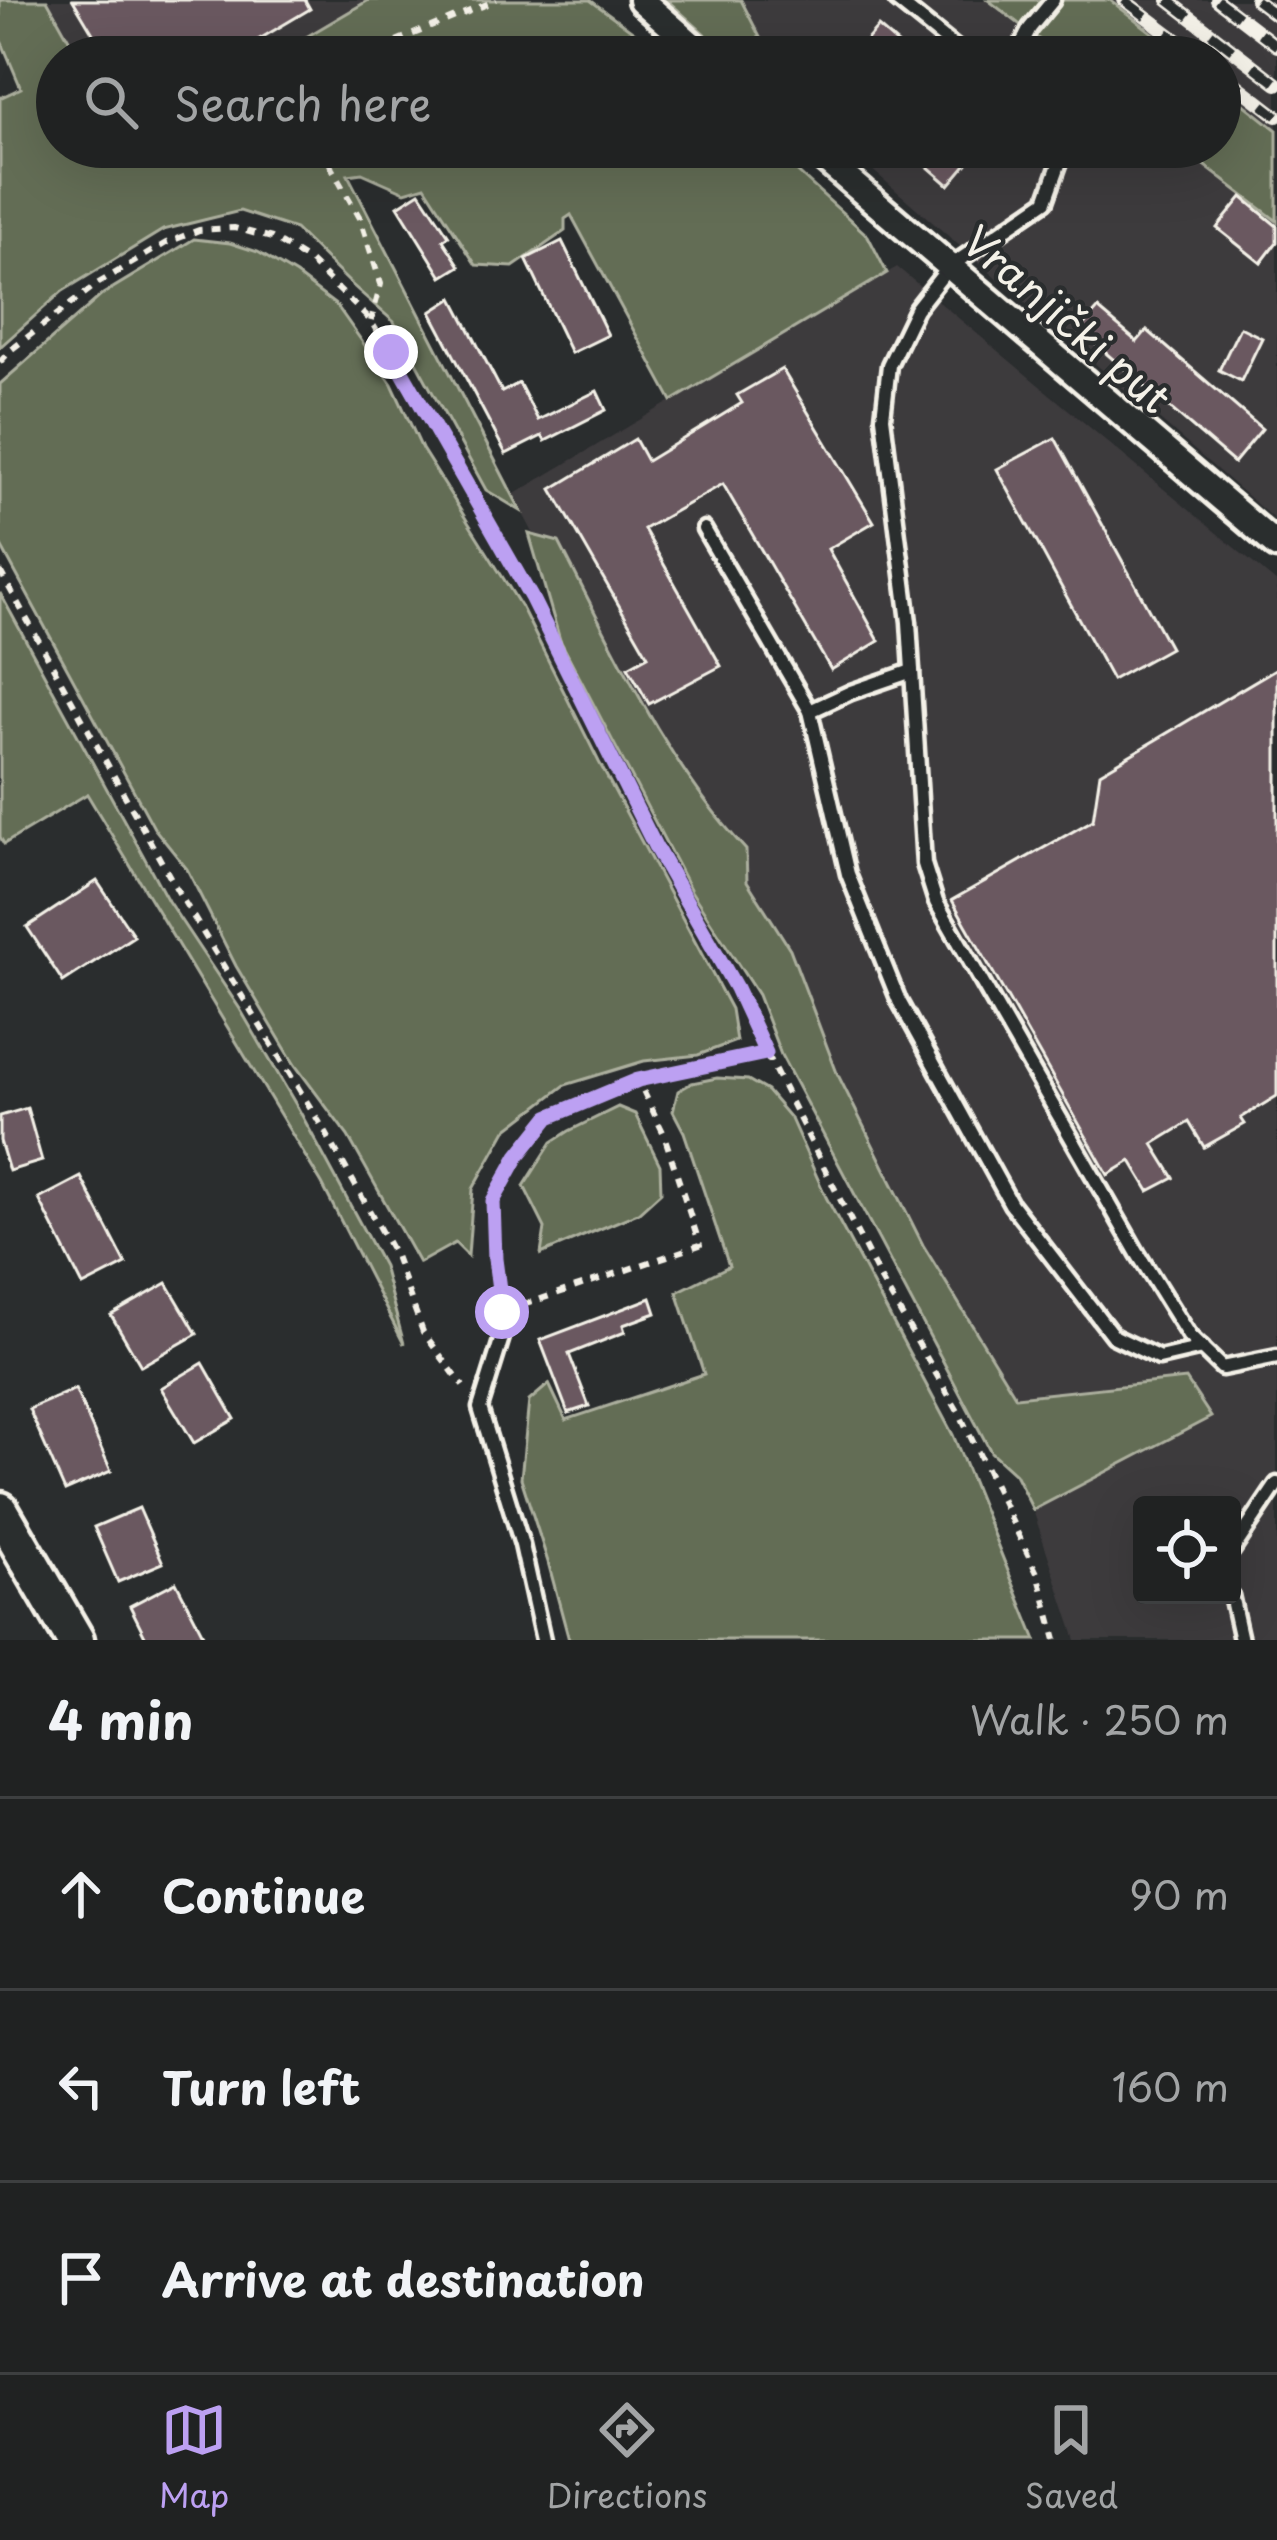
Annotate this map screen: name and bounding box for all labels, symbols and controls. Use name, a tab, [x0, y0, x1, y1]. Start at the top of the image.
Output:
search box	[36, 36, 1241, 168]
text: Search here	[174, 68, 431, 136]
icon: search	[78, 69, 144, 135]
street label: Vranjički put	[950, 209, 1186, 427]
route end	[364, 325, 418, 379]
route start	[475, 1285, 529, 1339]
map controls	[1133, 1496, 1241, 1604]
button: locate	[1133, 1496, 1241, 1604]
text: 4 min	[48, 1680, 193, 1757]
text: Walk · 250 m	[970, 1689, 1229, 1748]
text: Continue	[162, 1860, 365, 1928]
icon: ahead	[48, 1861, 114, 1927]
text: 90 m	[1129, 1864, 1229, 1923]
text: Turn left	[162, 2052, 361, 2120]
icon: left	[48, 2053, 114, 2119]
text: 160 m	[1112, 2056, 1229, 2115]
text: Arrive at destination	[162, 2244, 645, 2312]
icon: arrive	[48, 2245, 114, 2311]
tab: Map	[159, 2397, 229, 2519]
tab: Directions	[547, 2397, 707, 2519]
tab: Saved	[1025, 2397, 1118, 2519]

